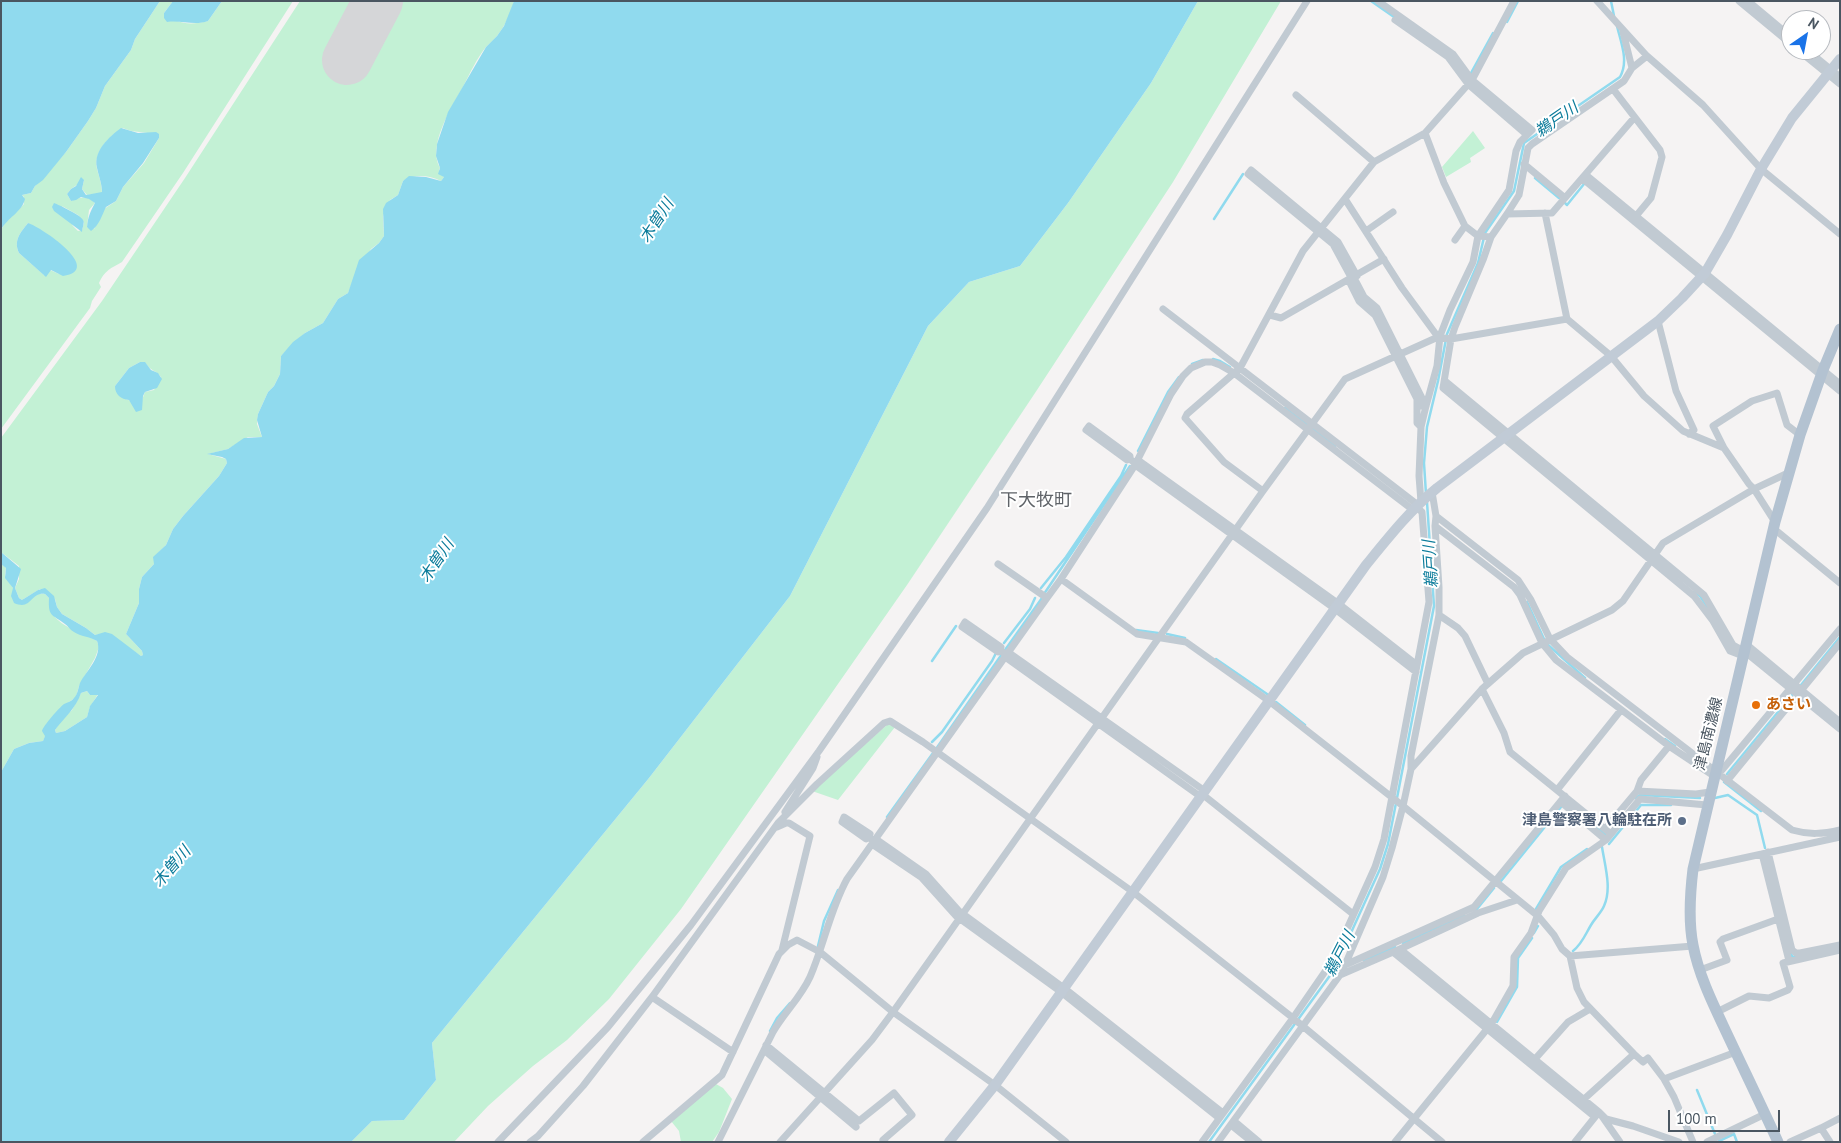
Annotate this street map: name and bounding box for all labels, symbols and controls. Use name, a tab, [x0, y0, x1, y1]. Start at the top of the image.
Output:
north arrow	[1781, 10, 1831, 60]
text: N	[1805, 13, 1822, 33]
water label: 鵜戸川	[1532, 98, 1582, 142]
water label: 木曽川	[636, 196, 678, 246]
district label: 下大牧町	[1000, 490, 1072, 512]
water label: 木曽川	[416, 536, 458, 586]
water label: 鵜戸川	[1420, 539, 1442, 589]
street label: 津島南濃線	[1691, 695, 1727, 773]
place label: あさい	[1766, 696, 1811, 714]
marker: あさい	[1750, 699, 1762, 711]
place label: 津島警察署八輪駐在所	[1522, 812, 1672, 830]
marker: 津島警察署八輪駐在所	[1676, 815, 1688, 827]
water label: 木曽川	[149, 843, 195, 891]
water label: 鵜戸川	[1321, 928, 1359, 980]
scale bar	[1671, 1100, 1784, 1132]
text: 100 m	[1676, 1109, 1717, 1128]

